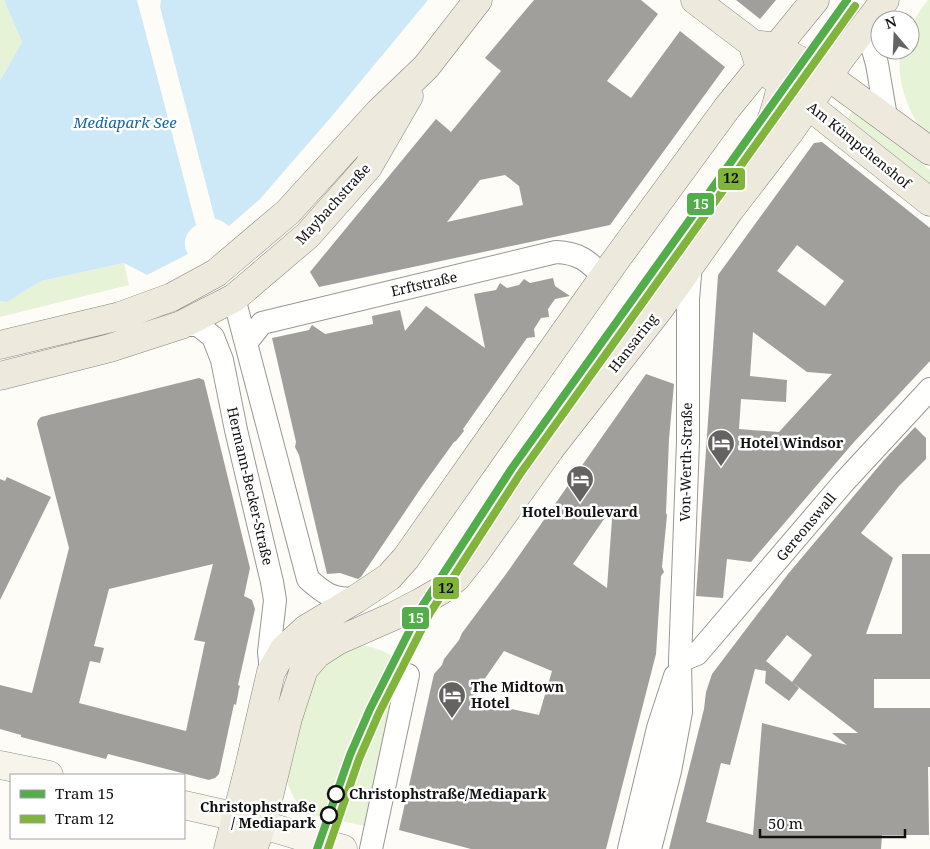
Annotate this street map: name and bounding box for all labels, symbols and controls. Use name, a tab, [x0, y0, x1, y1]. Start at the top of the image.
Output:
north arrow	[870, 10, 920, 60]
text: N	[882, 11, 899, 33]
street label: Am Kümpchenshof	[804, 97, 916, 193]
water label: Mediapark See	[72, 112, 177, 132]
street label: Maybachstraße	[291, 159, 374, 248]
line badge: 12	[717, 167, 746, 191]
text: 12	[723, 168, 739, 187]
line badge: 15	[686, 192, 715, 216]
text: 15	[693, 194, 709, 213]
street label: Erftstraße	[389, 267, 459, 300]
street label: Hansaring	[604, 309, 662, 376]
street label: Von-Werth-Straße	[675, 402, 696, 522]
street label: Hermann-Becker-Straße	[223, 405, 278, 567]
hotel icon: Hotel Windsor	[706, 428, 736, 467]
place label: Hotel Windsor	[740, 433, 844, 452]
hotel icon: Hotel Boulevard	[565, 464, 595, 503]
street label: Gereonswall	[771, 488, 840, 565]
place label: Hotel Boulevard	[522, 502, 638, 521]
line badge: 12	[432, 576, 460, 600]
text: 12	[438, 578, 454, 597]
line badge: 15	[401, 606, 430, 630]
text: 15	[408, 608, 424, 627]
place label: The Midtown Hotel	[471, 677, 564, 712]
hotel icon: The Midtown Hotel	[437, 680, 467, 719]
legend	[10, 774, 185, 839]
text: Tram 15	[55, 783, 114, 803]
place label: Christophstraße/Mediapark	[349, 784, 547, 803]
marker: Christophstraße/Mediapark	[327, 785, 345, 803]
place label: Christophstraße / Mediapark	[200, 797, 316, 832]
marker: Christophstraße / Mediapark	[320, 806, 338, 824]
scale bar	[760, 806, 905, 838]
text: Tram 12	[55, 808, 114, 828]
text: 50 m	[768, 813, 803, 833]

